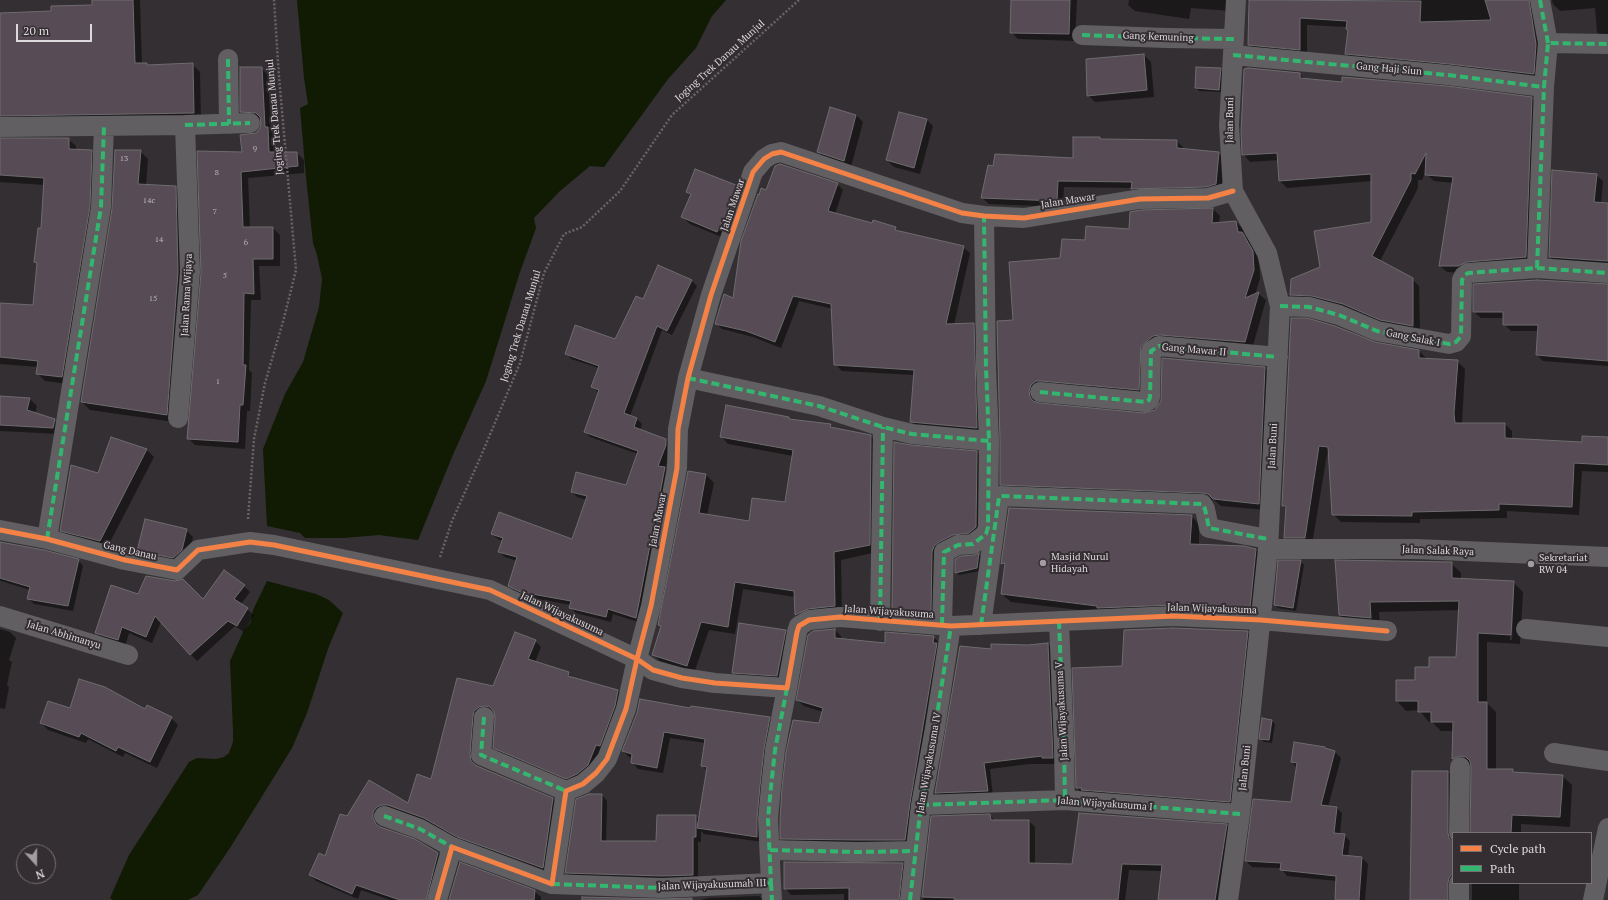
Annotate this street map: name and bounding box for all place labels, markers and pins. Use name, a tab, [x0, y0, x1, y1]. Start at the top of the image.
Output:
place label: Masjid Nurul Hidayah	[1051, 551, 1109, 574]
place label: Sekretariat RW 04	[1539, 552, 1588, 576]
marker: Masjid Nurul Hidayah	[1038, 558, 1048, 568]
marker: Sekretariat RW 04	[1526, 559, 1536, 569]

